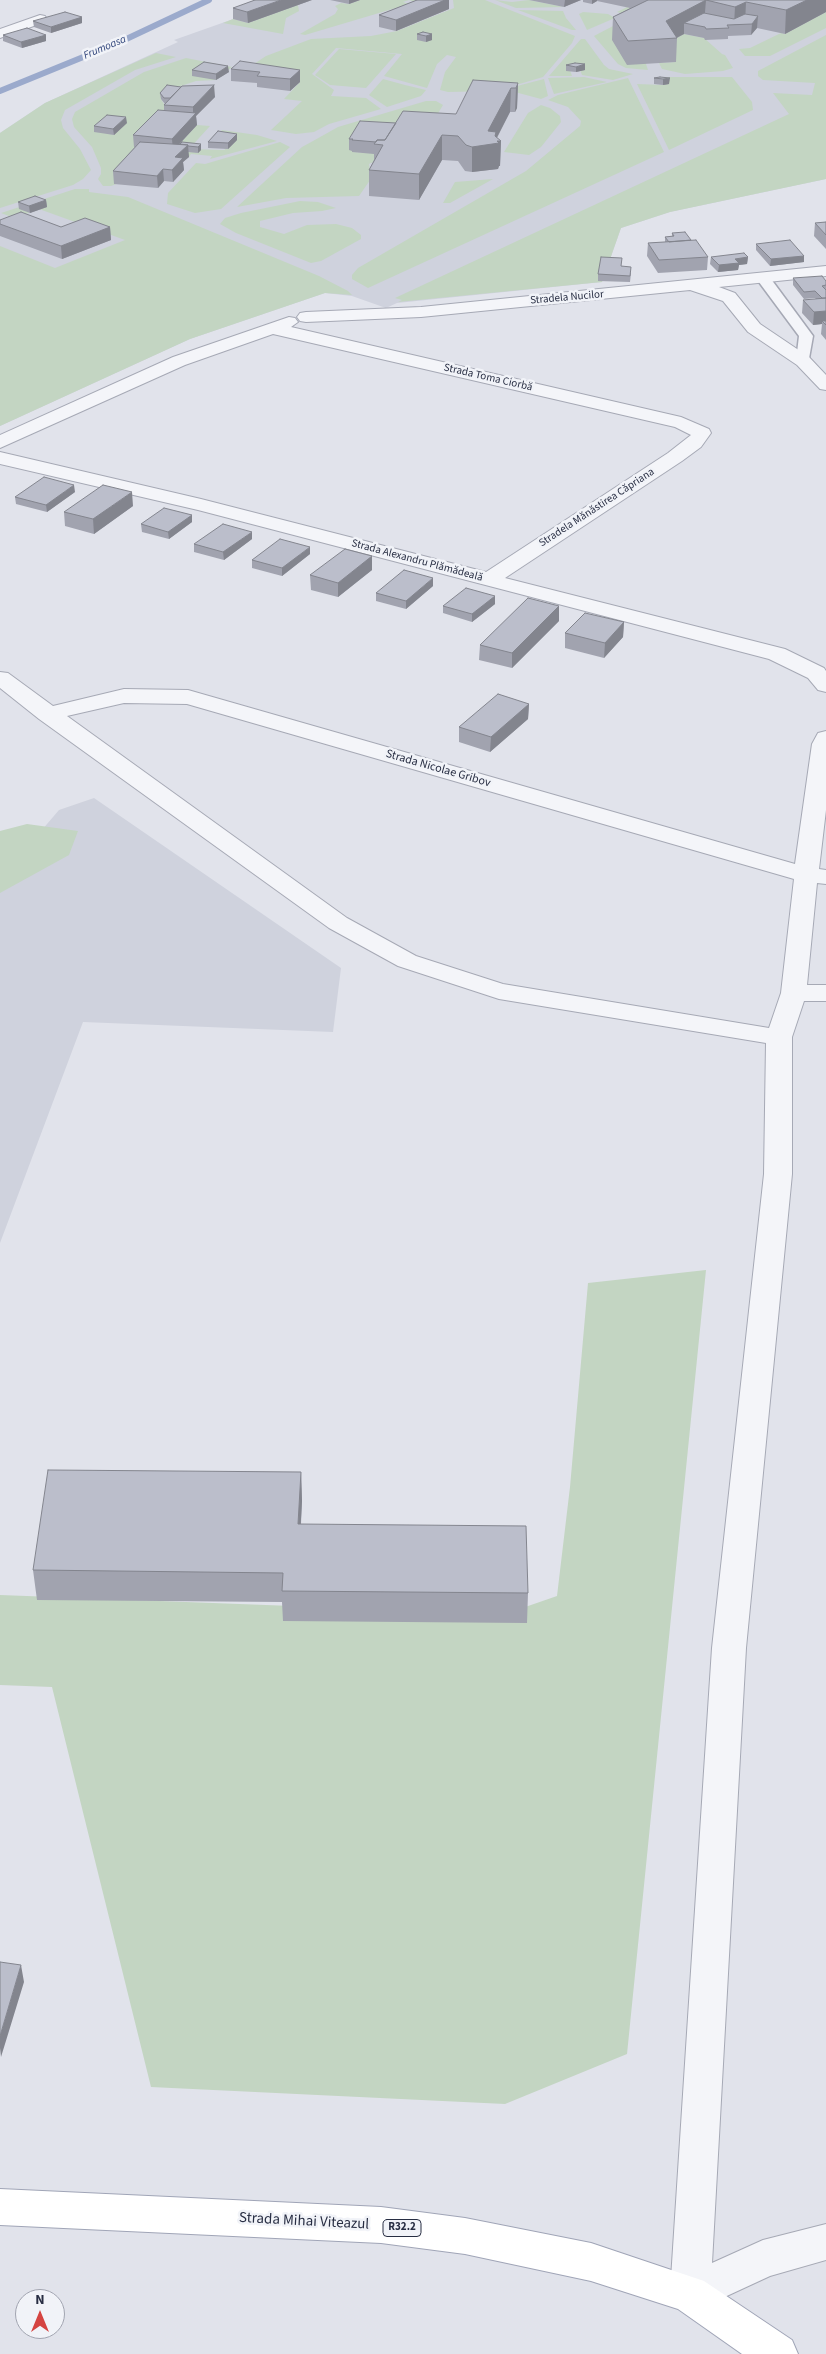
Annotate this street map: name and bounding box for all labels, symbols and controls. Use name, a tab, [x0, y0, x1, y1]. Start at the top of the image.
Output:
water label: Frumoasa	[82, 33, 128, 63]
street label: Stradela Nucilor	[530, 288, 604, 308]
street label: Strada Toma Ciorbă	[442, 361, 534, 395]
street label: Stradela Mănăstirea Căpriana	[537, 466, 657, 550]
street label: Strada Alexandru Plămădeală	[350, 537, 484, 585]
street label: Strada Nicolae Gribov	[384, 747, 492, 791]
street label: Strada Mihai Viteazul	[238, 2210, 370, 2234]
road number: R32.2	[383, 2220, 421, 2236]
north arrow	[15, 2289, 65, 2339]
text: N	[35, 2290, 45, 2310]

